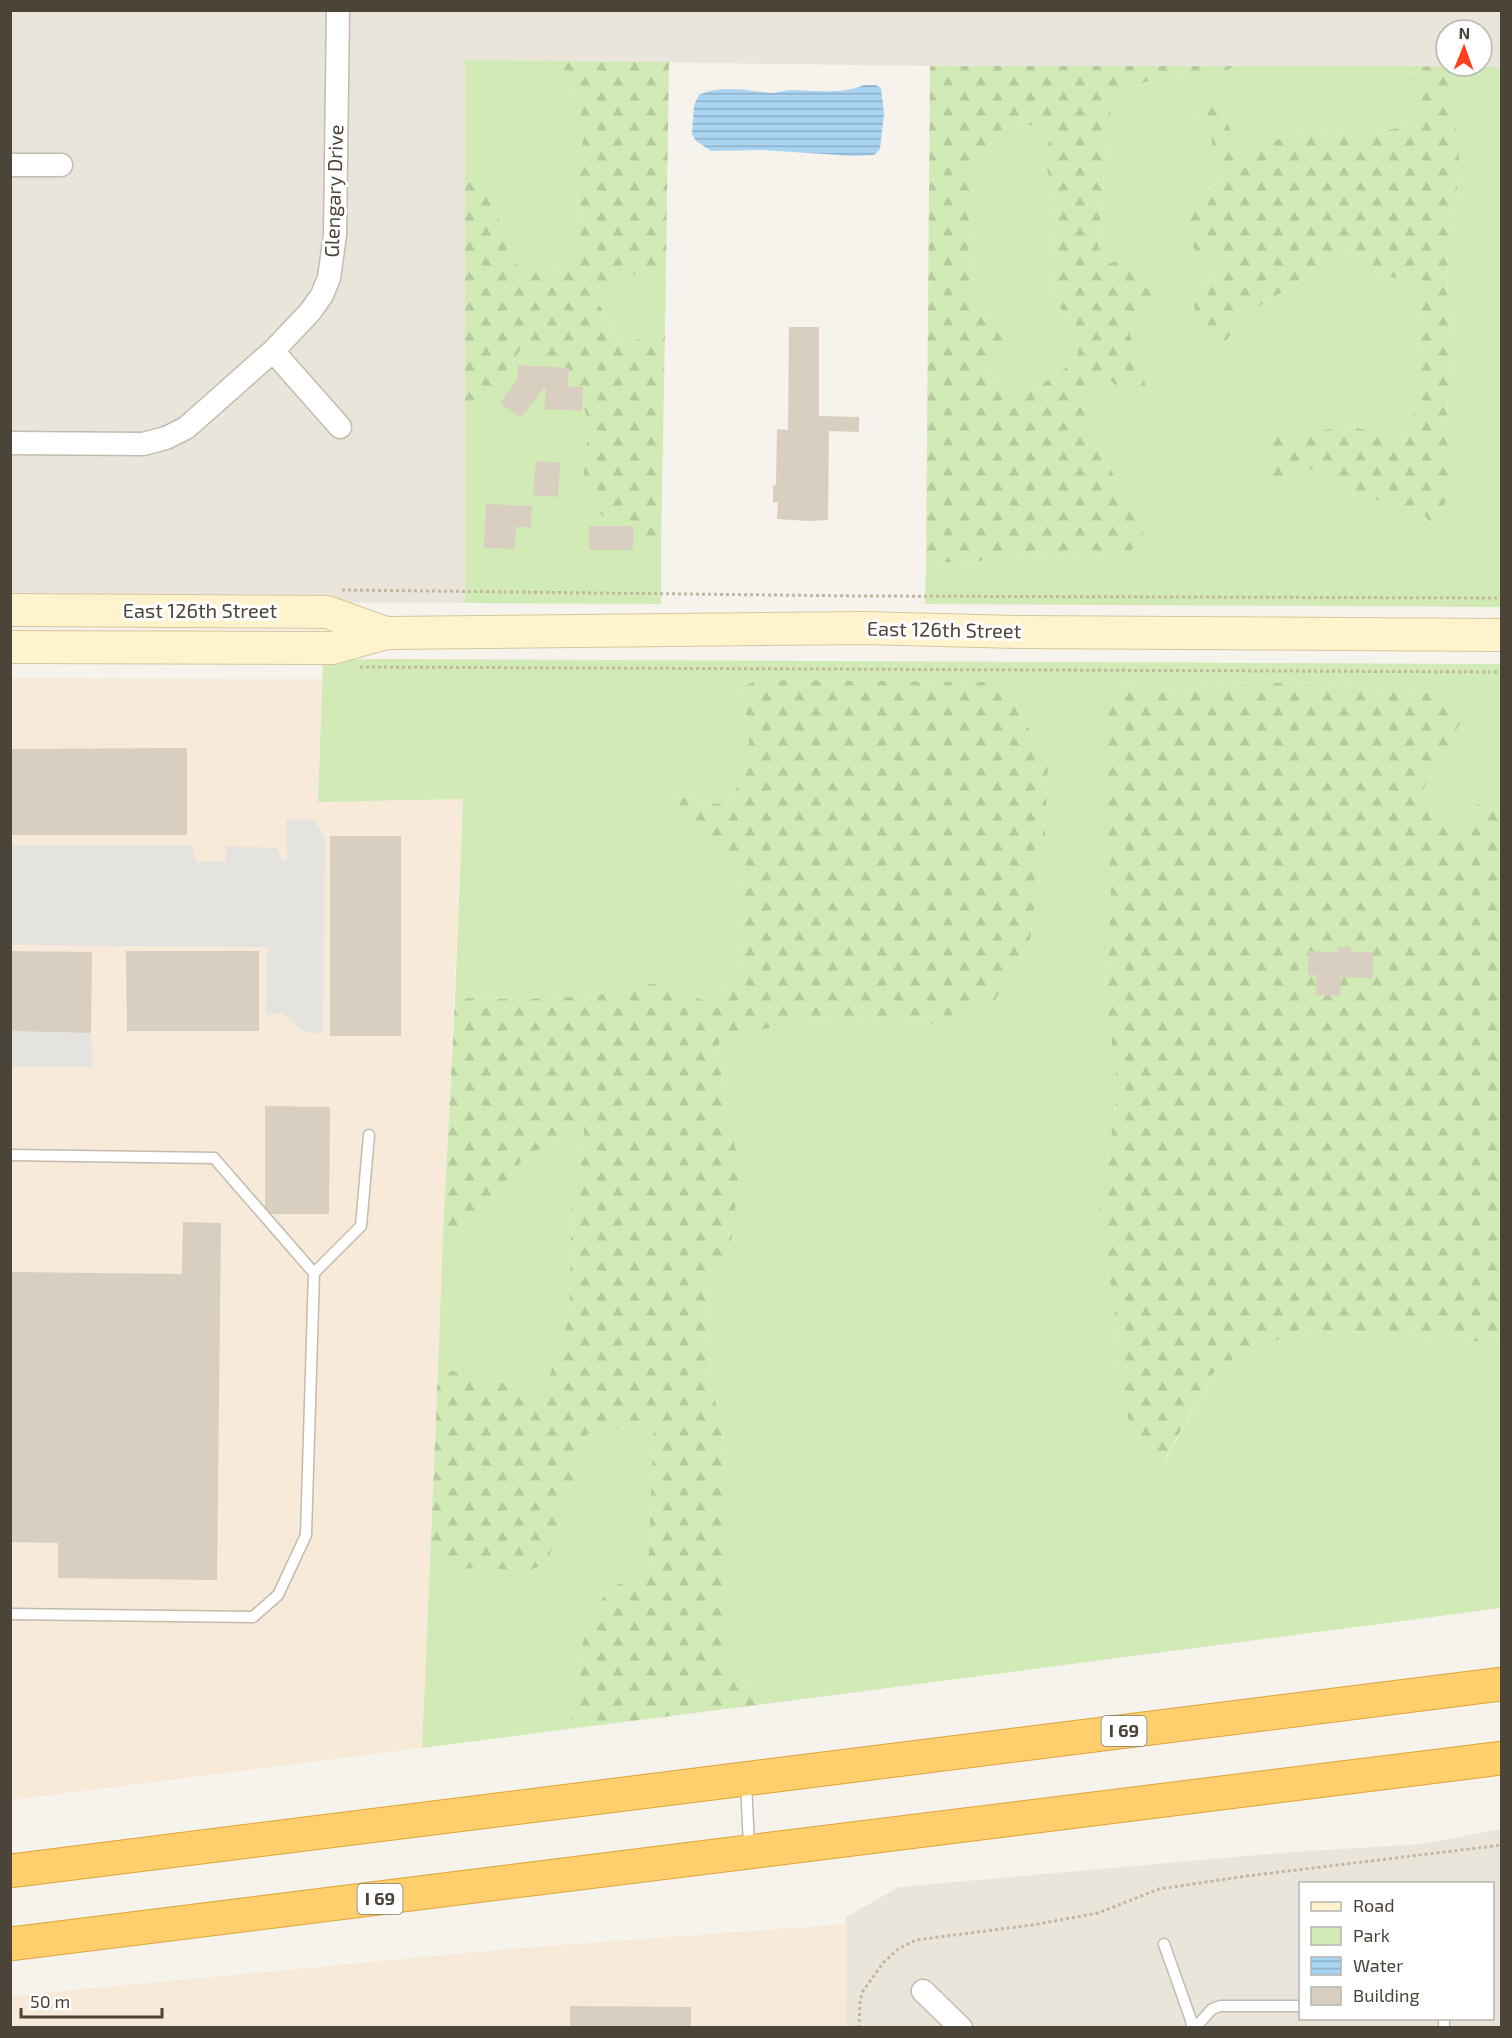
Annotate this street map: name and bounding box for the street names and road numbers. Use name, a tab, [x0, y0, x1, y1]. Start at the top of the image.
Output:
street label: Glengary Drive	[319, 124, 347, 258]
street label: East 126th Street	[123, 598, 278, 622]
street label: East 126th Street	[867, 616, 1022, 642]
road number: I 69	[1102, 1716, 1146, 1746]
road number: I 69	[358, 1884, 403, 1914]

